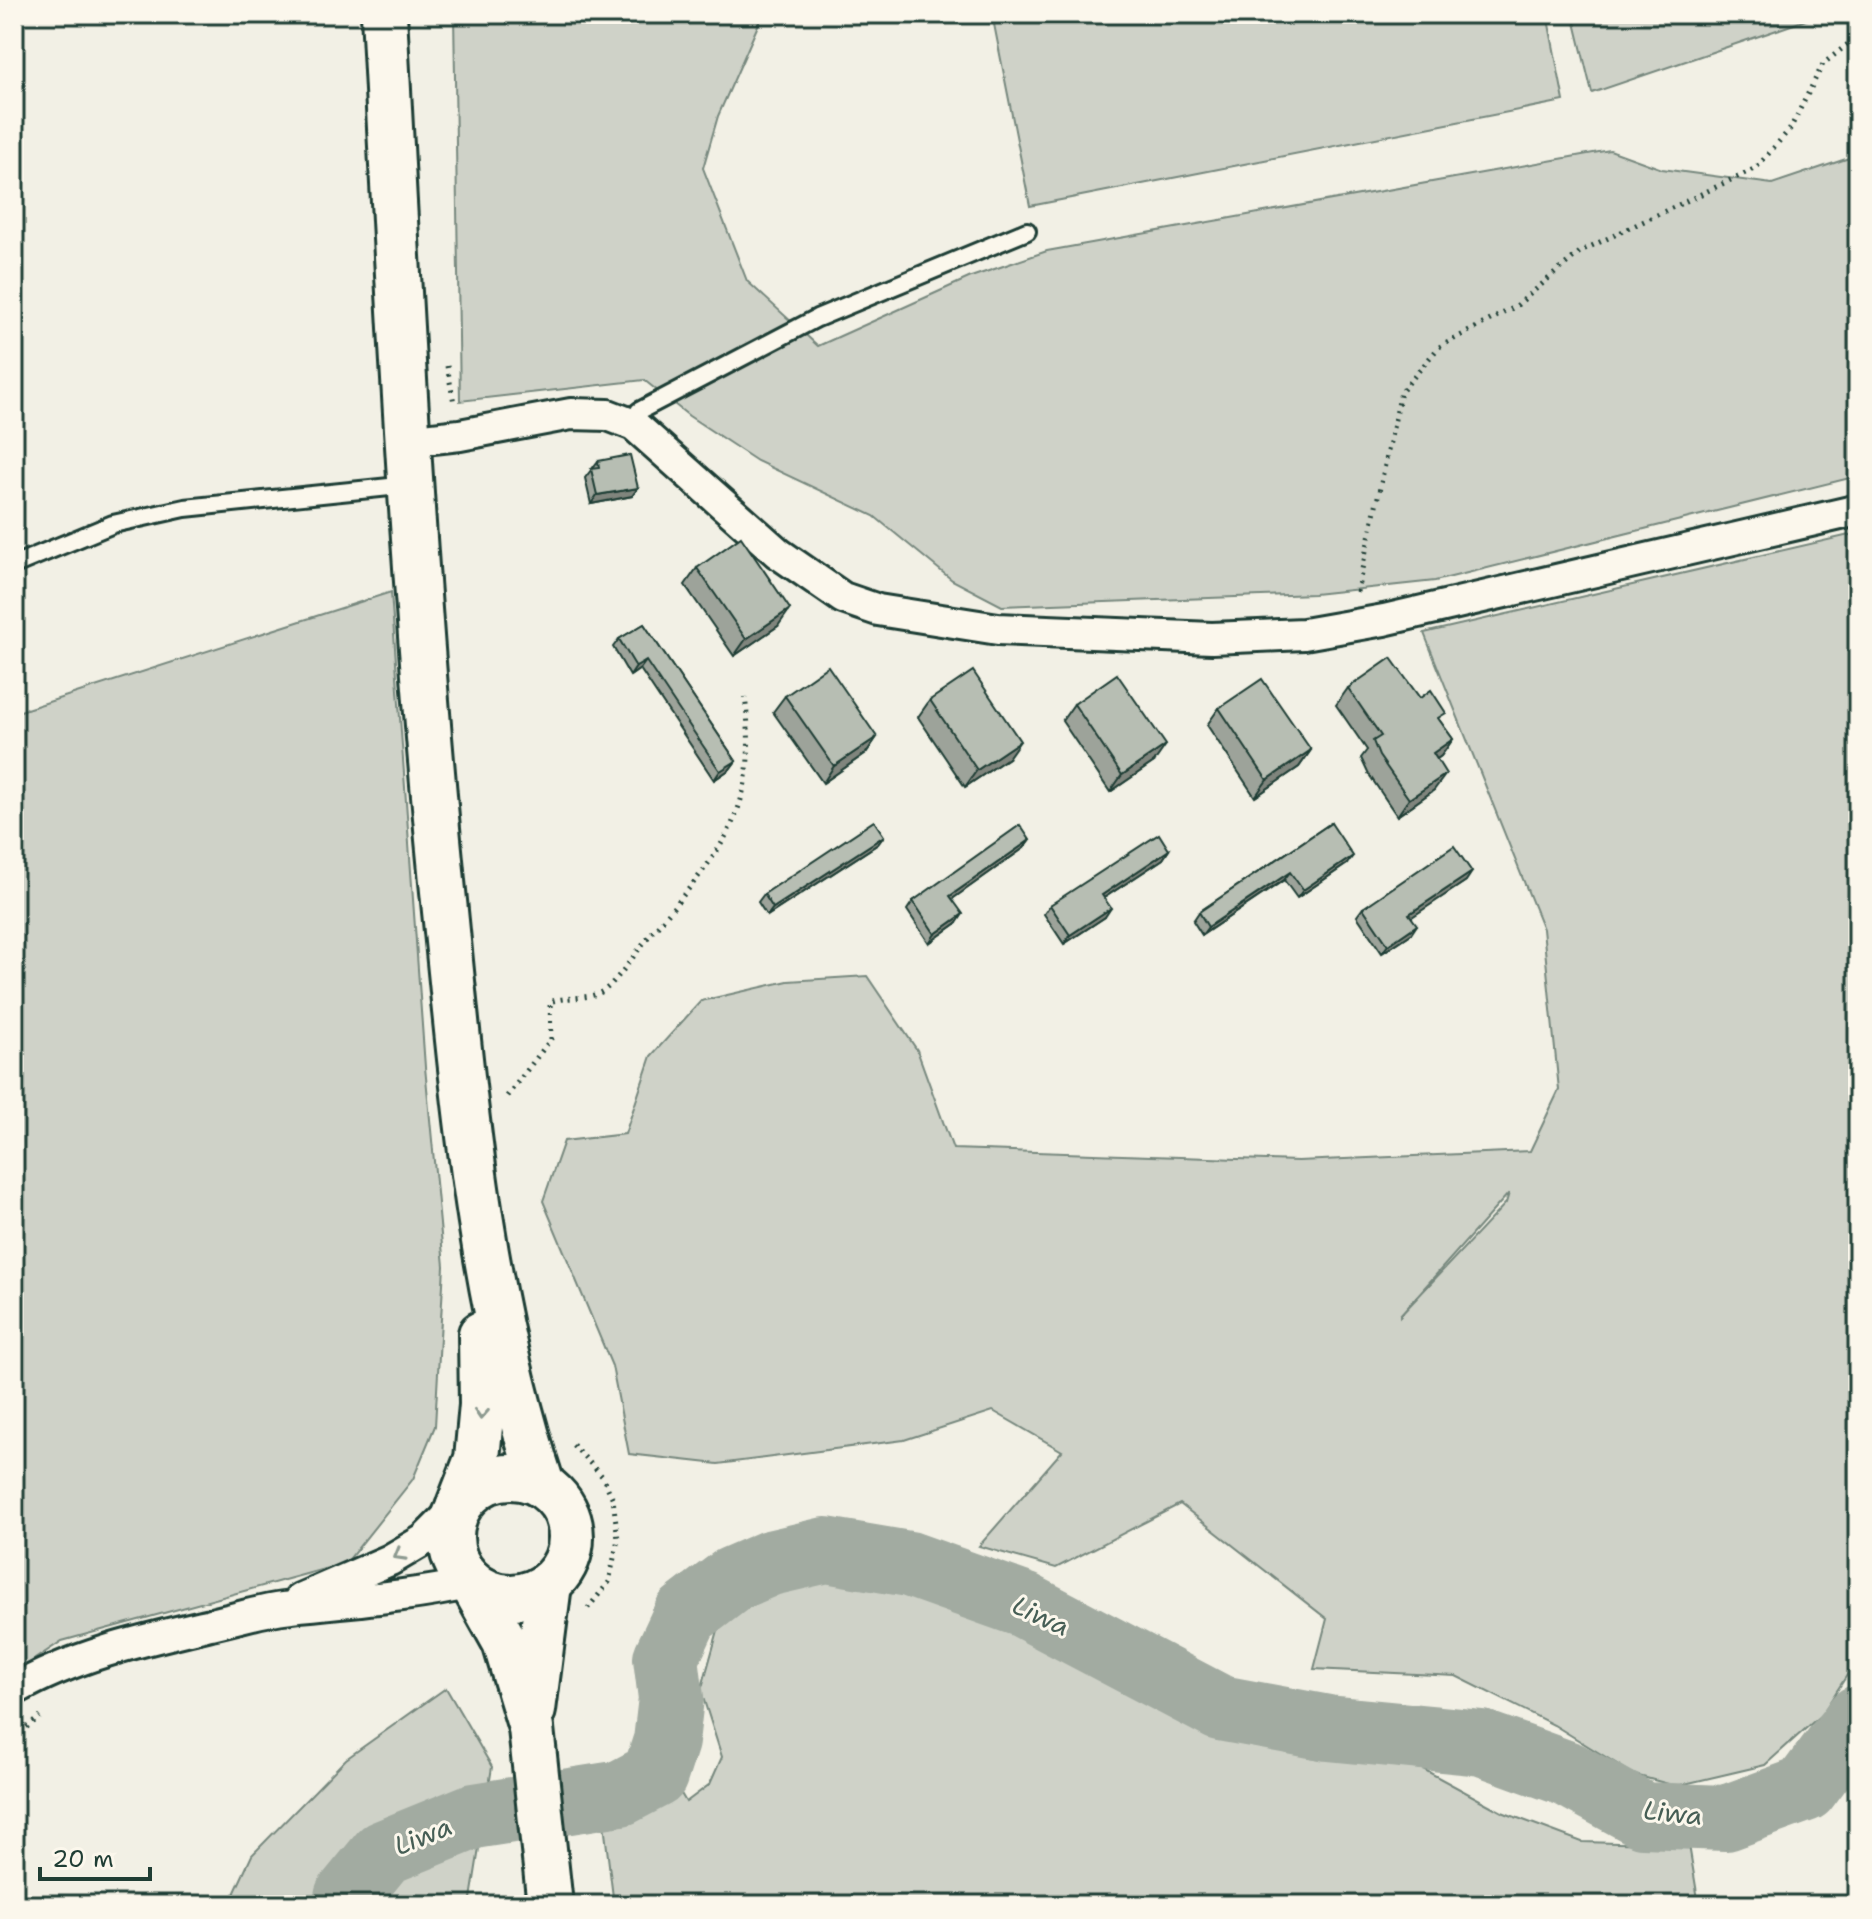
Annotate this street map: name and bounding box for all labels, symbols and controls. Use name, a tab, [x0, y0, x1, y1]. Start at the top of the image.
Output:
one-way arrow	[473, 1408, 490, 1421]
one-way arrow	[393, 1545, 408, 1561]
water label: Liwa	[1007, 1587, 1075, 1644]
water label: Liwa	[1642, 1792, 1704, 1833]
water label: Liwa	[389, 1808, 457, 1863]
scale bar	[40, 1831, 150, 1881]
text: 20 m	[52, 1843, 114, 1875]

